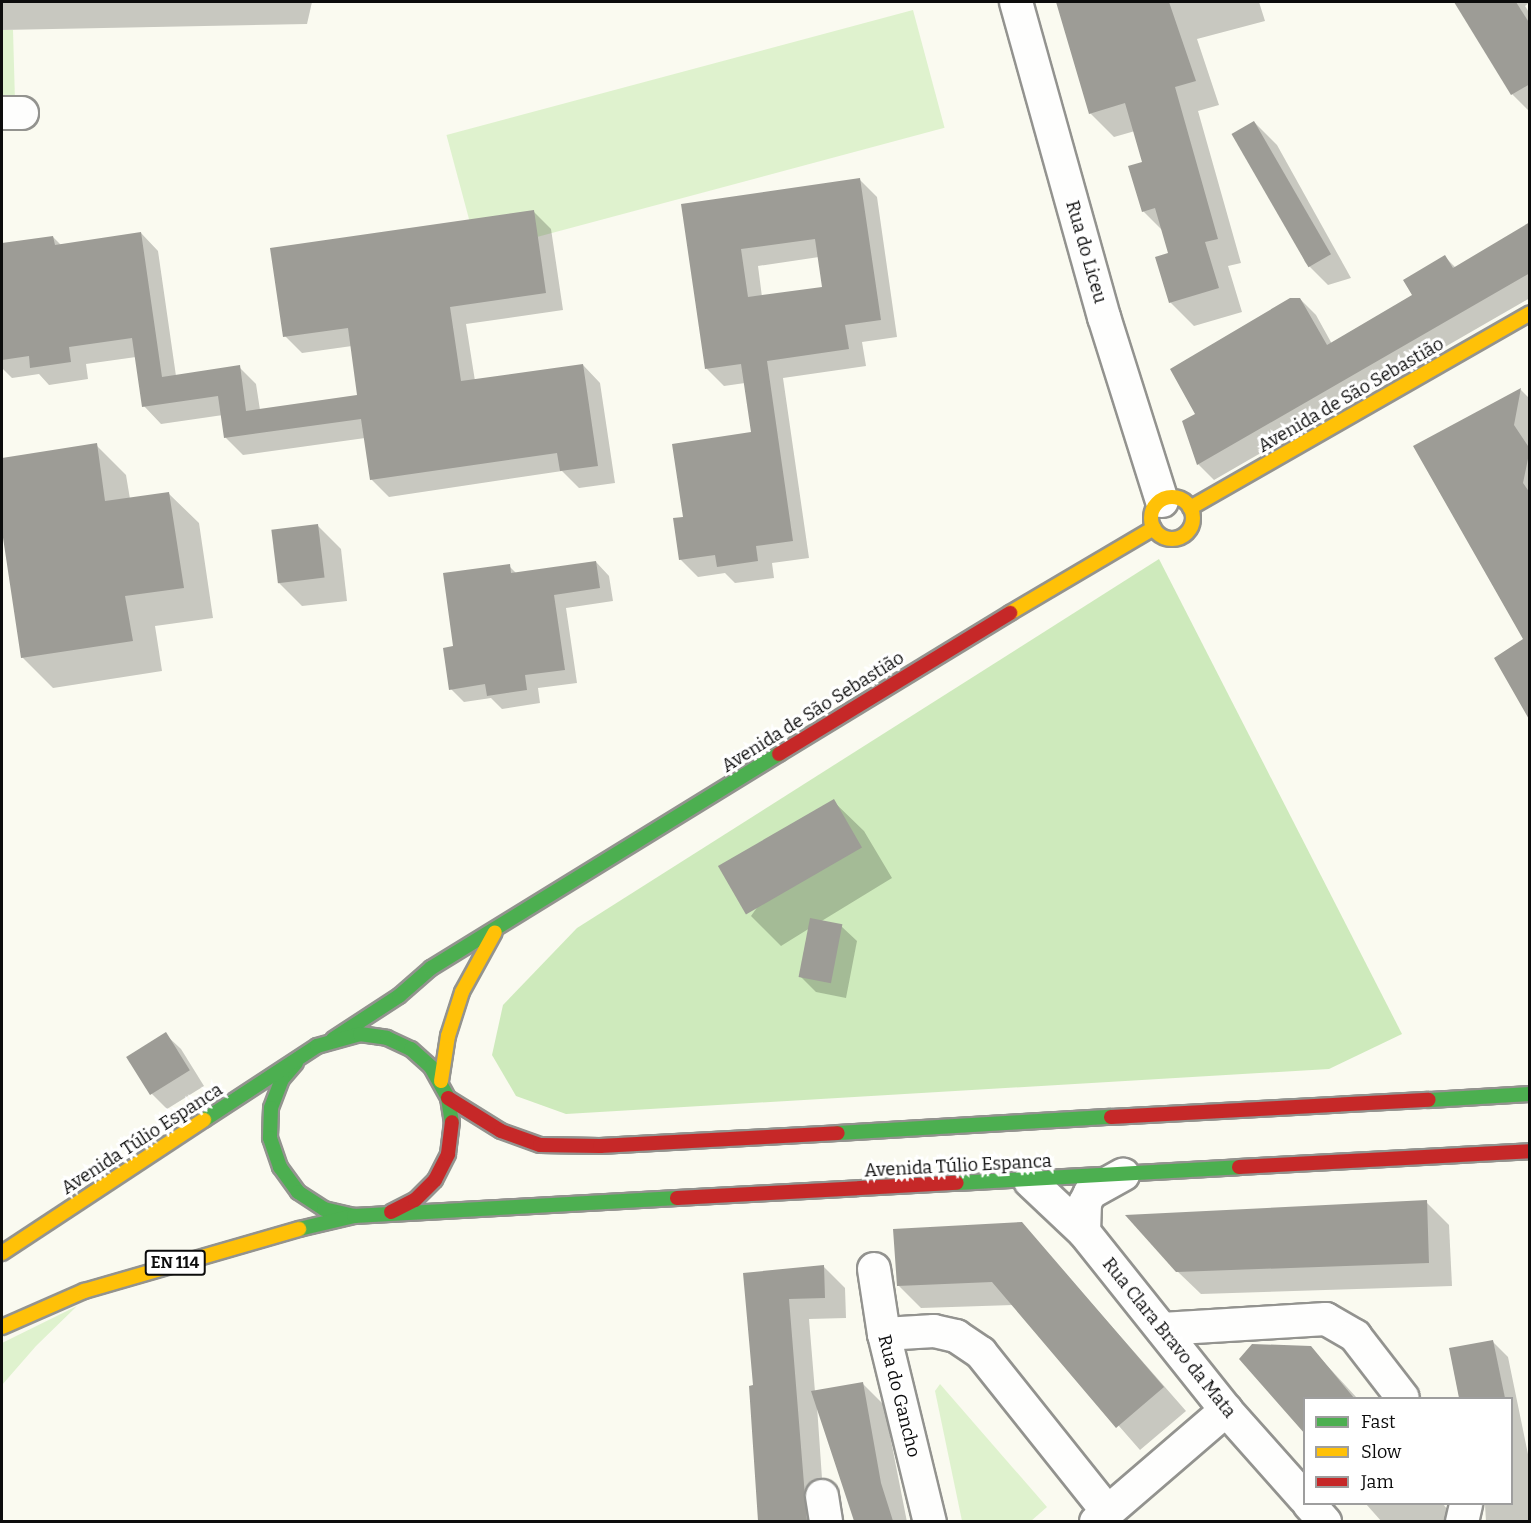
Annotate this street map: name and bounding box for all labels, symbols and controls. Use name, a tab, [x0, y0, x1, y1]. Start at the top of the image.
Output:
street label: Rua do Liceu	[1061, 198, 1111, 306]
street label: Avenida de São Sebastião	[1254, 333, 1448, 457]
street label: Avenida de São Sebastião	[718, 647, 908, 777]
street label: Avenida Túlio Espanca	[57, 1079, 227, 1199]
street label: Avenida Túlio Espanca	[864, 1150, 1052, 1182]
road number: EN 114	[144, 1250, 207, 1276]
street label: Rua Clara Bravo da Mata	[1098, 1254, 1240, 1422]
street label: Rua do Gancho	[873, 1332, 925, 1460]
legend	[1303, 1397, 1513, 1505]
text: Fast	[1361, 1411, 1396, 1433]
text: Slow	[1361, 1441, 1401, 1463]
text: Jam	[1361, 1471, 1394, 1493]

